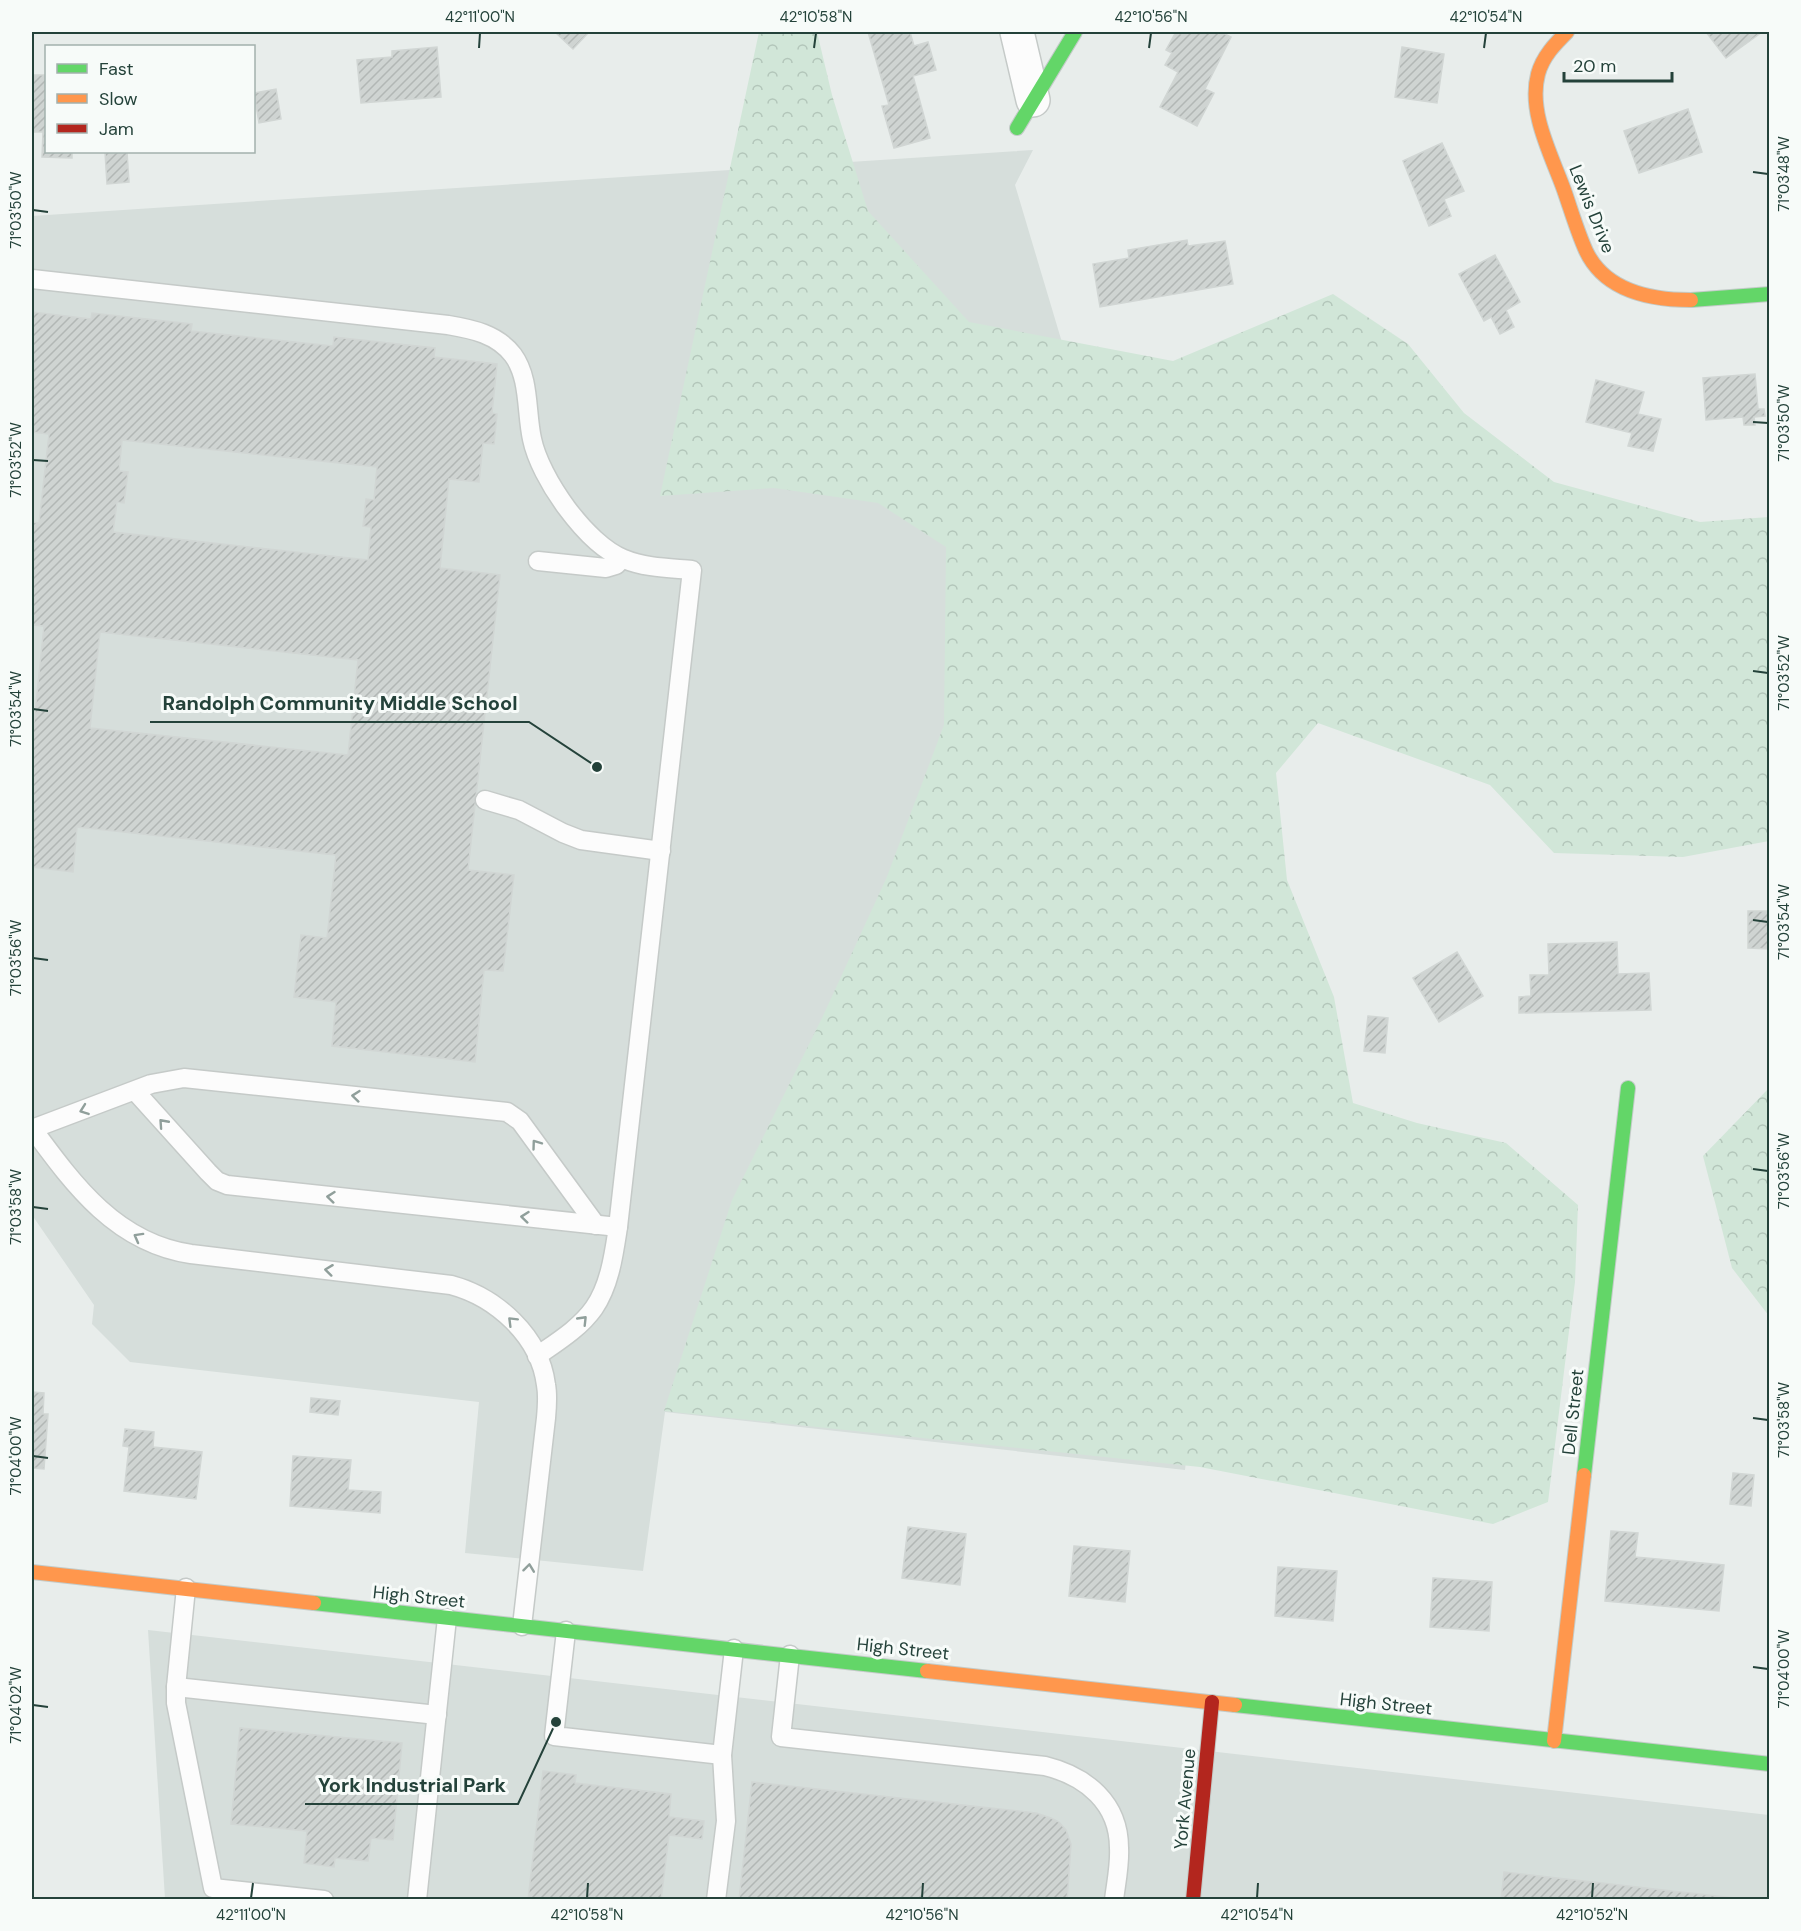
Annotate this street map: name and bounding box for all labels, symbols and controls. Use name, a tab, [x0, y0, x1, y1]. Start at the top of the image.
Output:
text: 42°11'00"N	[445, 7, 515, 27]
text: 42°10'58"N	[780, 7, 852, 27]
text: 42°10'56"N	[1114, 7, 1188, 27]
text: 42°10'54"N	[1450, 7, 1522, 27]
legend	[45, 45, 255, 153]
scale bar	[1564, 45, 1672, 83]
text: 20 m	[1573, 54, 1616, 78]
text: Fast	[99, 57, 134, 81]
text: Slow	[99, 87, 138, 111]
text: Jam	[99, 117, 134, 141]
text: 71°03'48"W	[1774, 136, 1794, 212]
street label: Lewis Drive	[1563, 161, 1621, 257]
text: 71°03'50"W	[6, 171, 26, 249]
text: 71°03'50"W	[1774, 384, 1794, 462]
text: 71°03'52"W	[6, 422, 26, 498]
text: 71°03'52"W	[1774, 635, 1794, 711]
text: 71°03'54"W	[6, 670, 26, 747]
callout: Randolph Community Middle School	[150, 684, 529, 722]
text: Randolph Community Middle School	[162, 690, 518, 716]
text: 71°03'54"W	[1774, 883, 1794, 960]
text: 71°03'56"W	[6, 919, 26, 996]
one-way arrow	[352, 1090, 361, 1103]
one-way arrow	[79, 1102, 90, 1115]
one-way arrow	[159, 1119, 170, 1129]
text: 71°03'56"W	[1774, 1132, 1794, 1209]
one-way arrow	[532, 1139, 543, 1150]
text: 71°03'58"W	[6, 1168, 26, 1245]
one-way arrow	[327, 1191, 336, 1204]
one-way arrow	[521, 1211, 530, 1224]
one-way arrow	[134, 1233, 144, 1244]
one-way arrow	[324, 1264, 333, 1277]
one-way arrow	[576, 1316, 587, 1326]
one-way arrow	[509, 1317, 520, 1328]
street label: Dell Street	[1557, 1368, 1589, 1456]
text: 71°03'58"W	[1774, 1381, 1794, 1458]
text: 71°04'00"W	[6, 1416, 26, 1496]
one-way arrow	[522, 1563, 534, 1572]
street label: High Street	[372, 1580, 466, 1614]
text: 71°04'00"W	[1774, 1629, 1794, 1709]
street label: High Street	[856, 1632, 950, 1666]
text: 71°04'02"W	[6, 1666, 26, 1744]
street label: High Street	[1339, 1687, 1433, 1721]
street label: York Avenue	[1169, 1748, 1201, 1850]
callout: York Industrial Park	[305, 1766, 518, 1804]
text: York Industrial Park	[318, 1772, 507, 1798]
text: 42°11'00"N	[216, 1905, 286, 1925]
text: 42°10'58"N	[551, 1905, 623, 1925]
text: 42°10'56"N	[885, 1905, 959, 1925]
text: 42°10'54"N	[1221, 1905, 1293, 1925]
text: 42°10'52"N	[1556, 1905, 1628, 1925]

